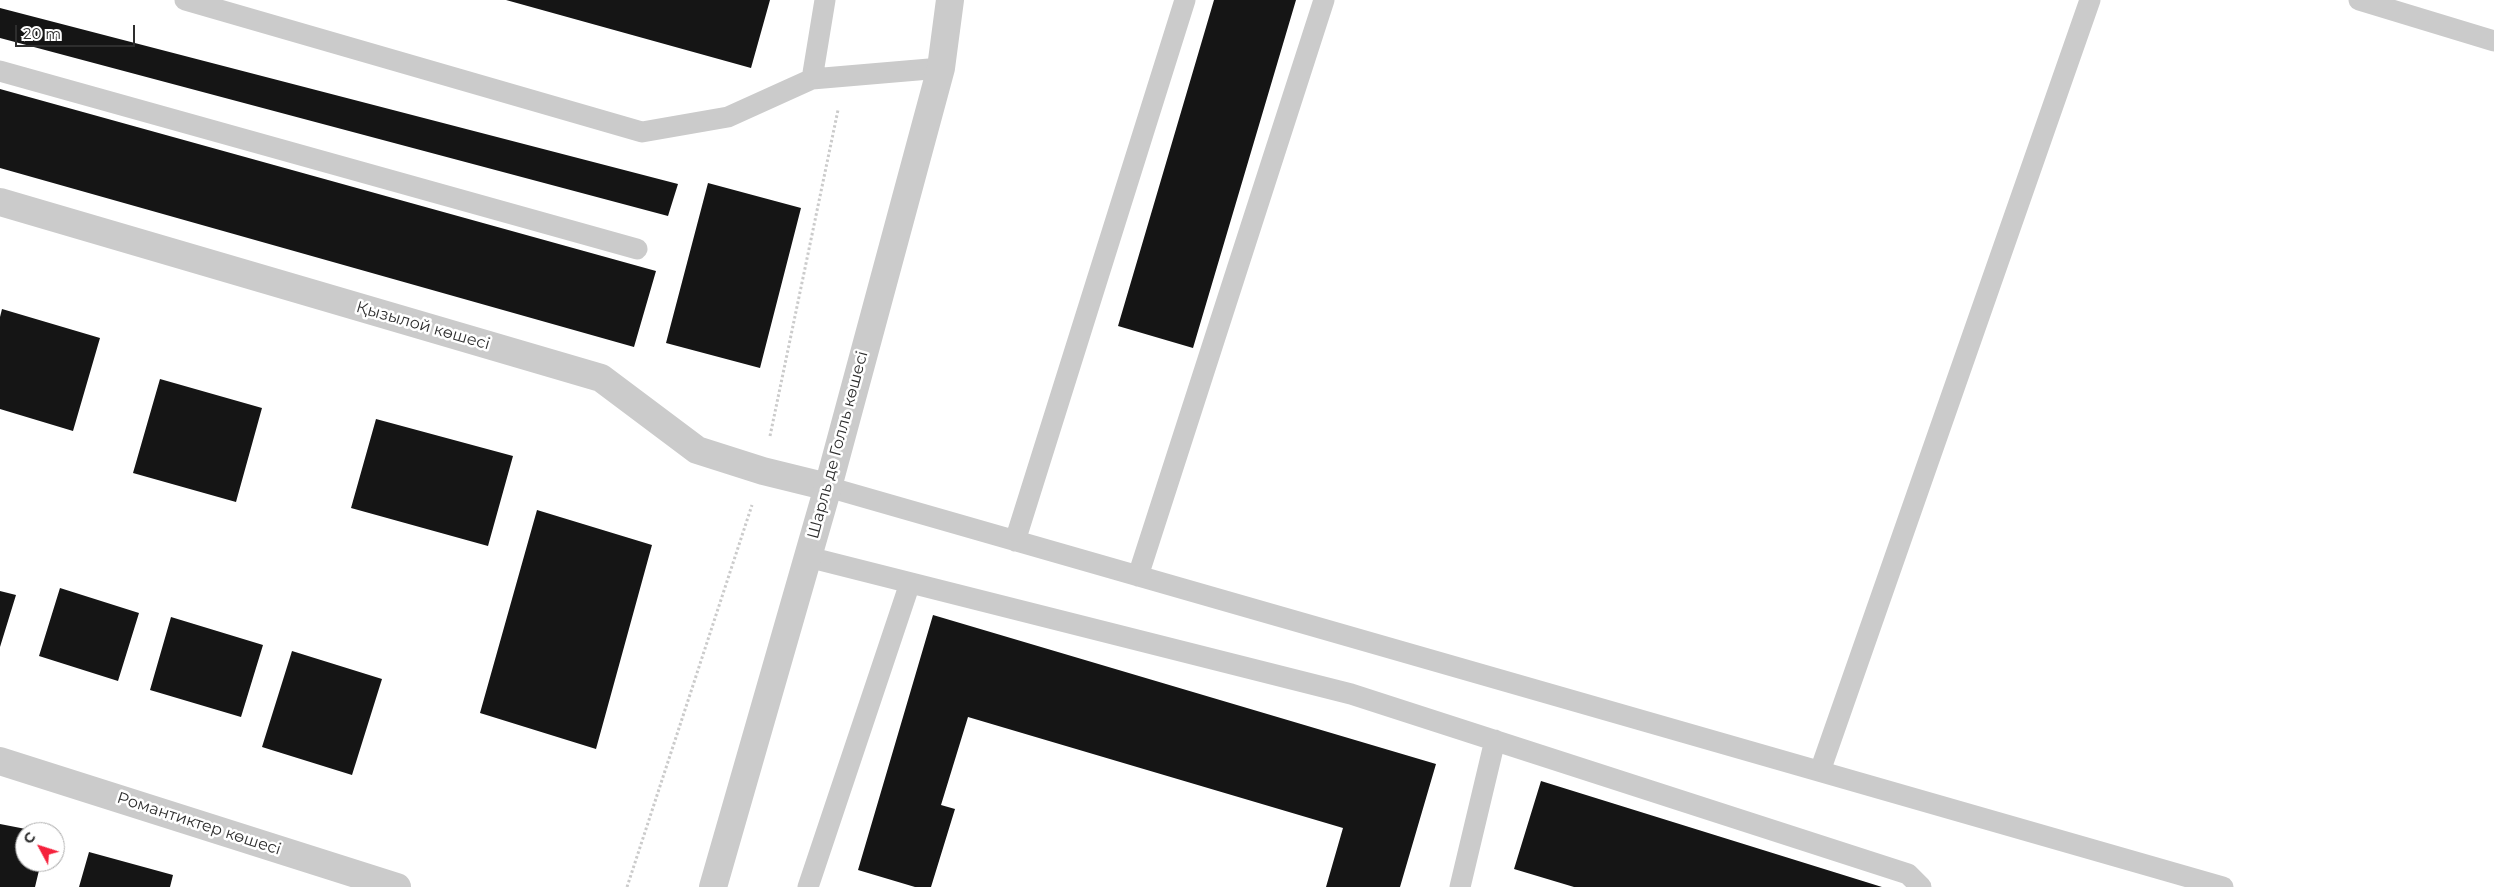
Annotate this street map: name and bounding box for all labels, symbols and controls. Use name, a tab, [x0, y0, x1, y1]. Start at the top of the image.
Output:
scale bar	[18, 15, 138, 47]
text: 20 m	[23, 24, 61, 43]
street label: Қызылой көшесі	[354, 298, 492, 354]
street label: Шарль де Голль көшесі	[804, 349, 872, 541]
street label: Романтиктер көшесі	[115, 788, 283, 860]
north arrow	[15, 822, 65, 872]
text: С	[19, 828, 39, 848]

